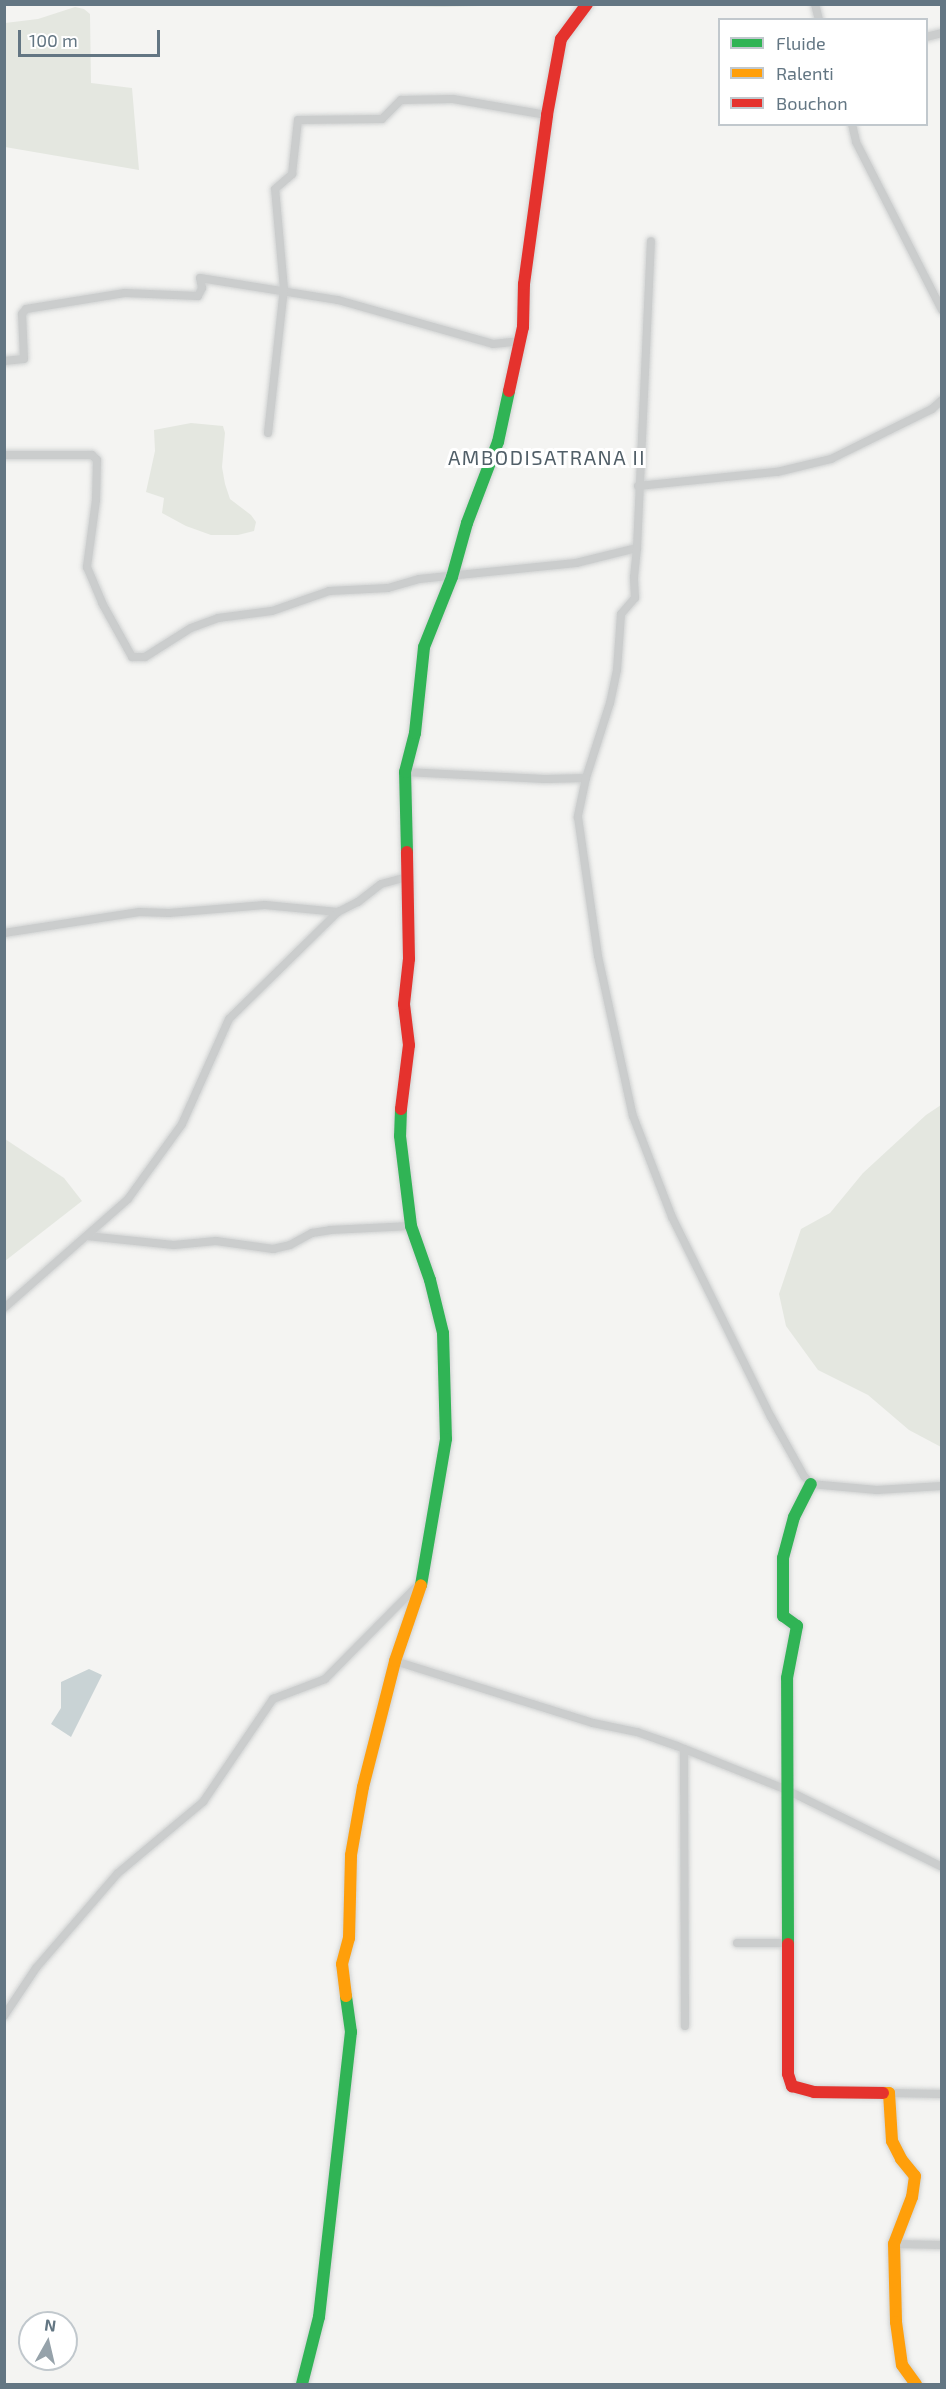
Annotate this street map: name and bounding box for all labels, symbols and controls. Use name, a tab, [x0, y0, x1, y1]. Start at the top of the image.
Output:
scale bar	[21, 18, 164, 56]
legend	[718, 18, 928, 126]
text: 100 m	[29, 29, 78, 51]
text: Fluide	[776, 32, 826, 54]
text: Ralenti	[776, 62, 834, 84]
text: Bouchon	[776, 92, 848, 114]
district label: AMBODISATRANA II	[448, 445, 646, 469]
north arrow	[18, 2311, 78, 2371]
text: N	[43, 2314, 57, 2335]

